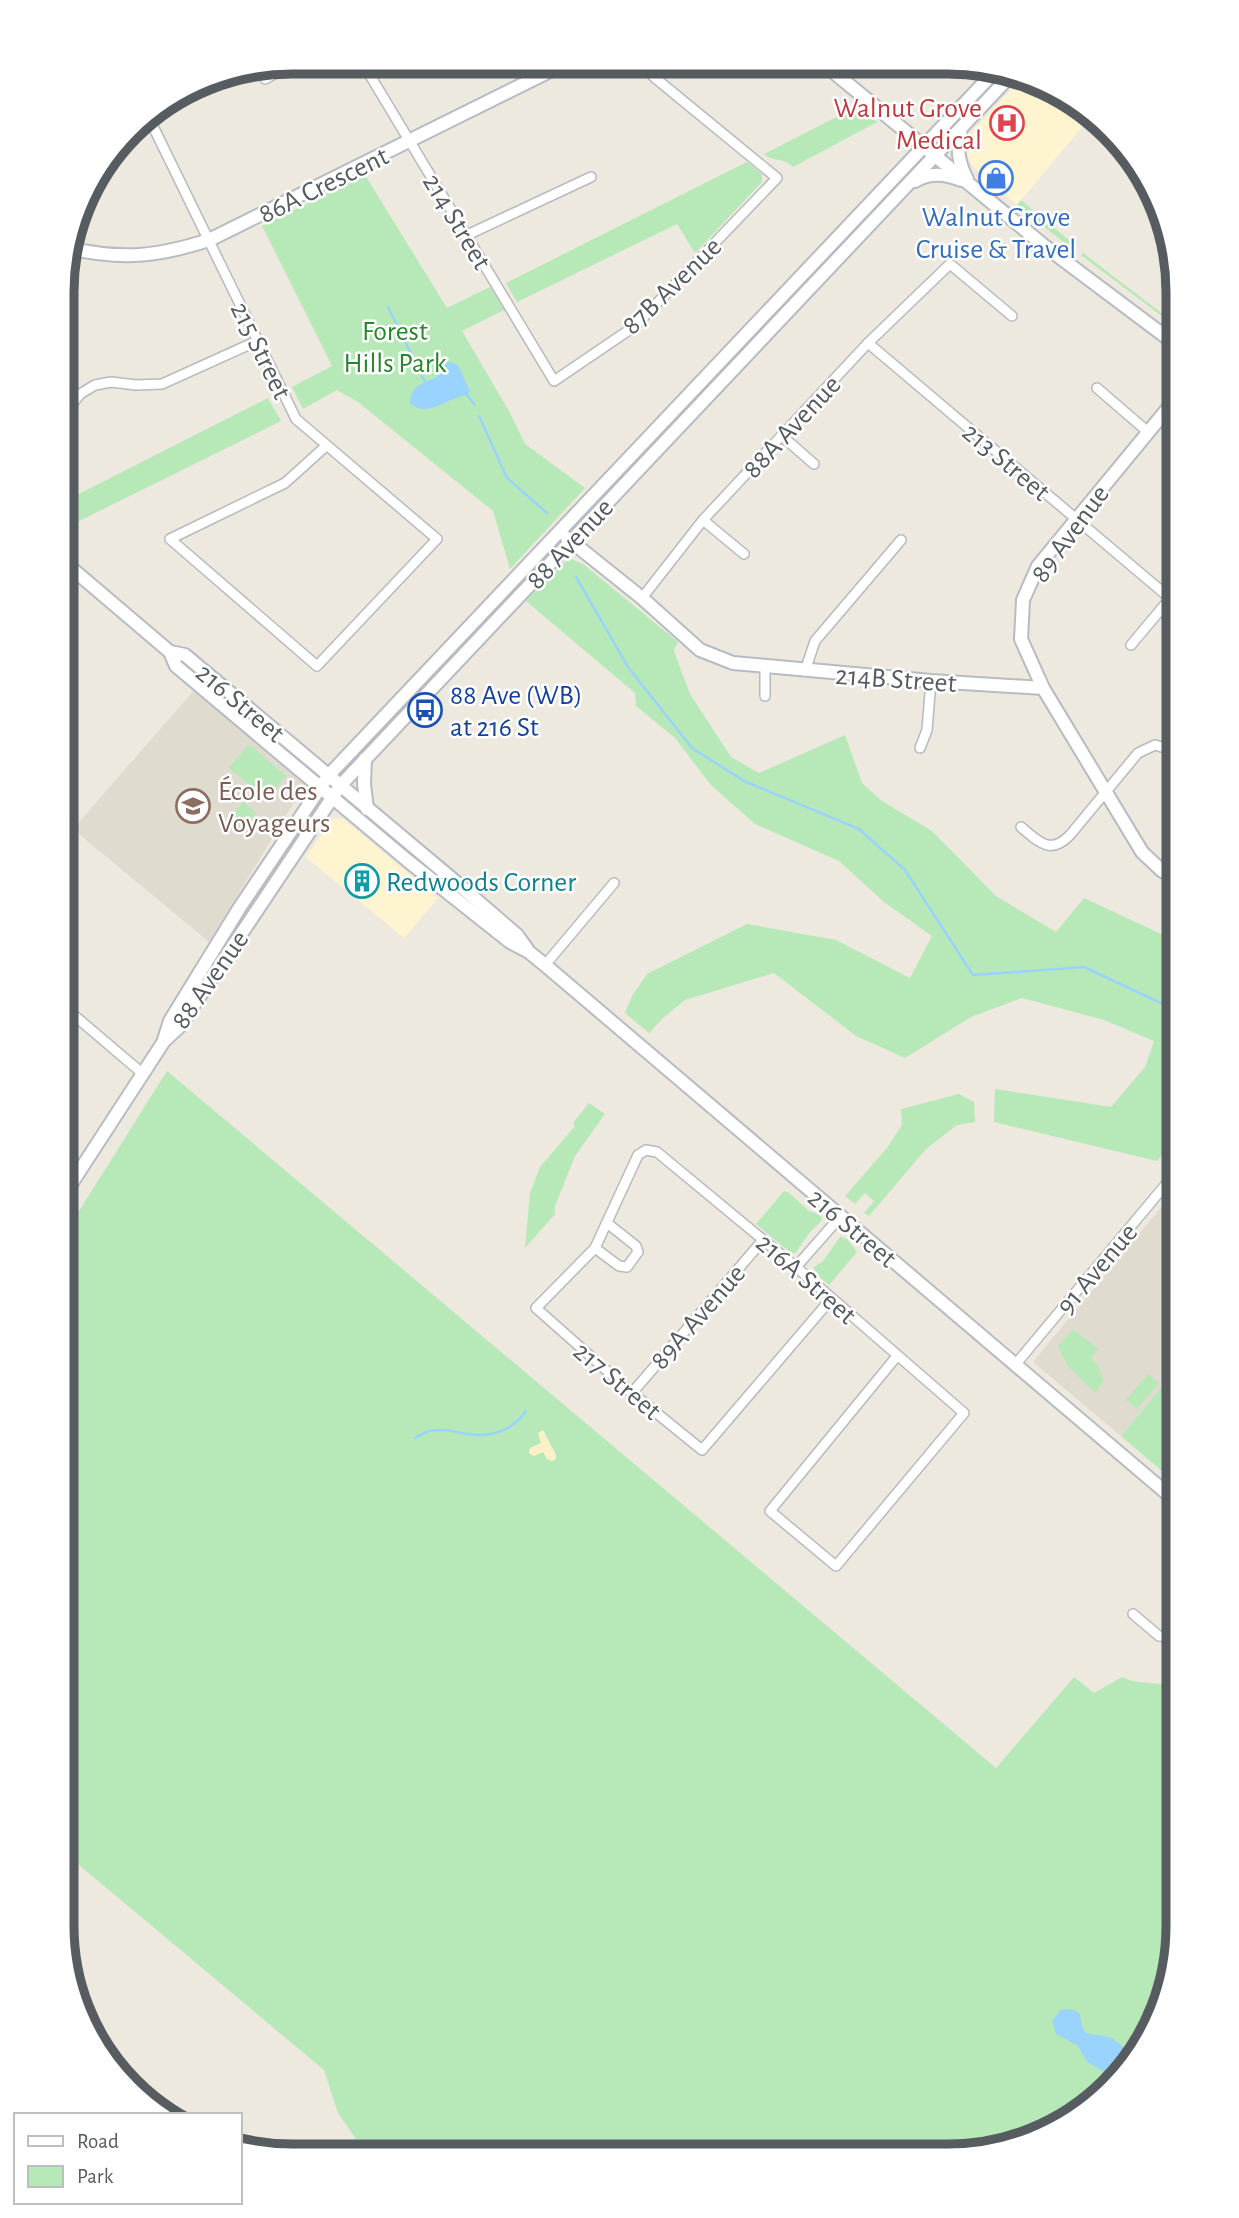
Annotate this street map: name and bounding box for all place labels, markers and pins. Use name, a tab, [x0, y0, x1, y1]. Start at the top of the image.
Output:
place label: Walnut Grove Medical	[833, 95, 982, 155]
hospital icon: Walnut Grove Medical	[988, 104, 1026, 142]
shop icon: Walnut Grove Cruise & Travel	[977, 159, 1015, 197]
place label: Walnut Grove Cruise & Travel	[916, 204, 1076, 264]
place label: 88 Ave (WB) at 216 St	[450, 682, 582, 742]
bus stop icon: 88 Ave (WB) at 216 St	[406, 691, 444, 729]
place label: École des Voyageurs	[218, 775, 330, 838]
school or university icon: École des Voyageurs	[174, 787, 212, 825]
building icon: Redwoods Corner	[343, 862, 381, 900]
place label: Redwoods Corner	[386, 869, 576, 897]

